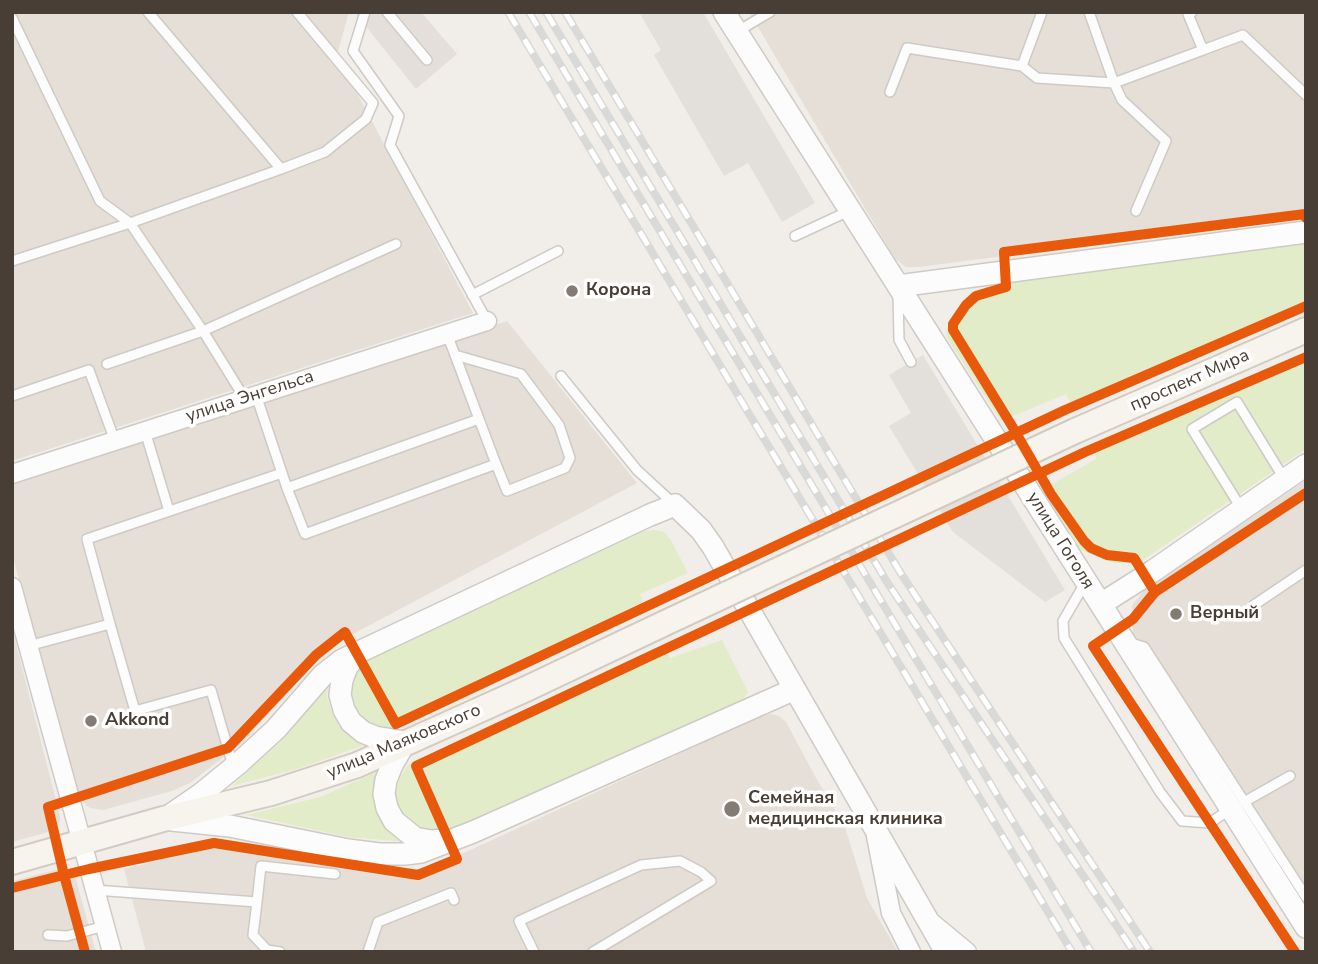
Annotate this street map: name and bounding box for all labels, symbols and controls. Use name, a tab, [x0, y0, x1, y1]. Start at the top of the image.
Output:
place label: Корона	[586, 280, 651, 302]
marker: Корона	[564, 283, 580, 299]
street label: проспект Мира	[1127, 345, 1253, 417]
street label: улица Энгельса	[183, 366, 317, 428]
street label: улица Гоголя	[1022, 488, 1098, 594]
place label: Верный	[1190, 603, 1259, 625]
marker: Верный	[1168, 606, 1184, 622]
street label: улица Маяковского	[324, 700, 484, 784]
place label: Akkond	[105, 710, 169, 732]
marker: Akkond	[83, 713, 99, 729]
place label: Семейная медицинская клиника	[748, 788, 943, 830]
marker: Семейная медицинская клиника	[722, 799, 742, 819]

